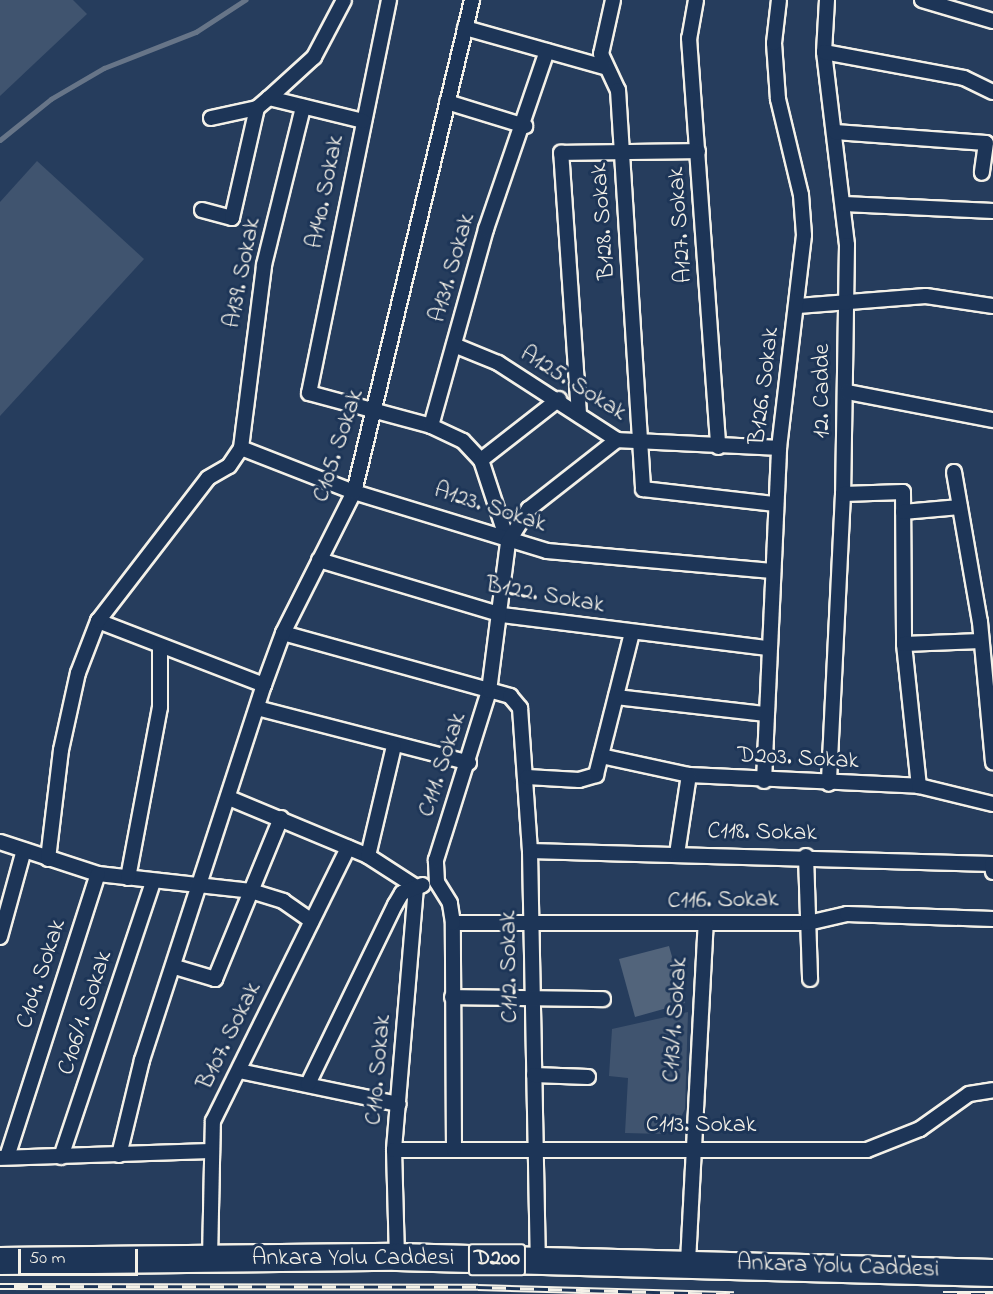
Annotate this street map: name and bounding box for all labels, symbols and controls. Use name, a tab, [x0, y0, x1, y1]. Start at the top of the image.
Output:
street label: A140. Sokak	[301, 133, 351, 251]
street label: B128. Sokak	[586, 162, 622, 280]
street label: A127. Sokak	[663, 166, 699, 284]
street label: A131. Sokak	[424, 210, 482, 326]
street label: A139. Sokak	[218, 215, 268, 331]
street label: B126. Sokak	[743, 326, 787, 446]
street label: A125. Sokak	[514, 340, 632, 428]
street label: 12. Cadde	[809, 344, 837, 438]
street label: C105. Sokak	[307, 386, 371, 506]
street label: A123. Sokak	[430, 476, 550, 540]
street label: B122. Sokak	[484, 571, 606, 621]
street label: C111. Sokak	[413, 709, 473, 821]
street label: D203. Sokak	[736, 741, 860, 777]
street label: C118. Sokak	[707, 818, 817, 848]
street label: C116. Sokak	[667, 886, 779, 916]
street label: C112. Sokak	[495, 911, 525, 1023]
street label: C104. Sokak	[11, 916, 73, 1032]
street label: C106/1. Sokak	[52, 947, 120, 1079]
street label: C113/1. Sokak	[657, 956, 695, 1084]
street label: B107. Sokak	[192, 978, 268, 1094]
street label: C110. Sokak	[360, 1014, 398, 1126]
street label: C113. Sokak	[646, 1112, 756, 1140]
scale bar	[21, 1237, 141, 1275]
road number: D200	[467, 1241, 527, 1279]
street label: Ankara Yolu Caddesi	[252, 1245, 454, 1273]
text: 50 m	[29, 1246, 66, 1272]
street label: Ankara Yolu Caddesi	[736, 1249, 940, 1285]

